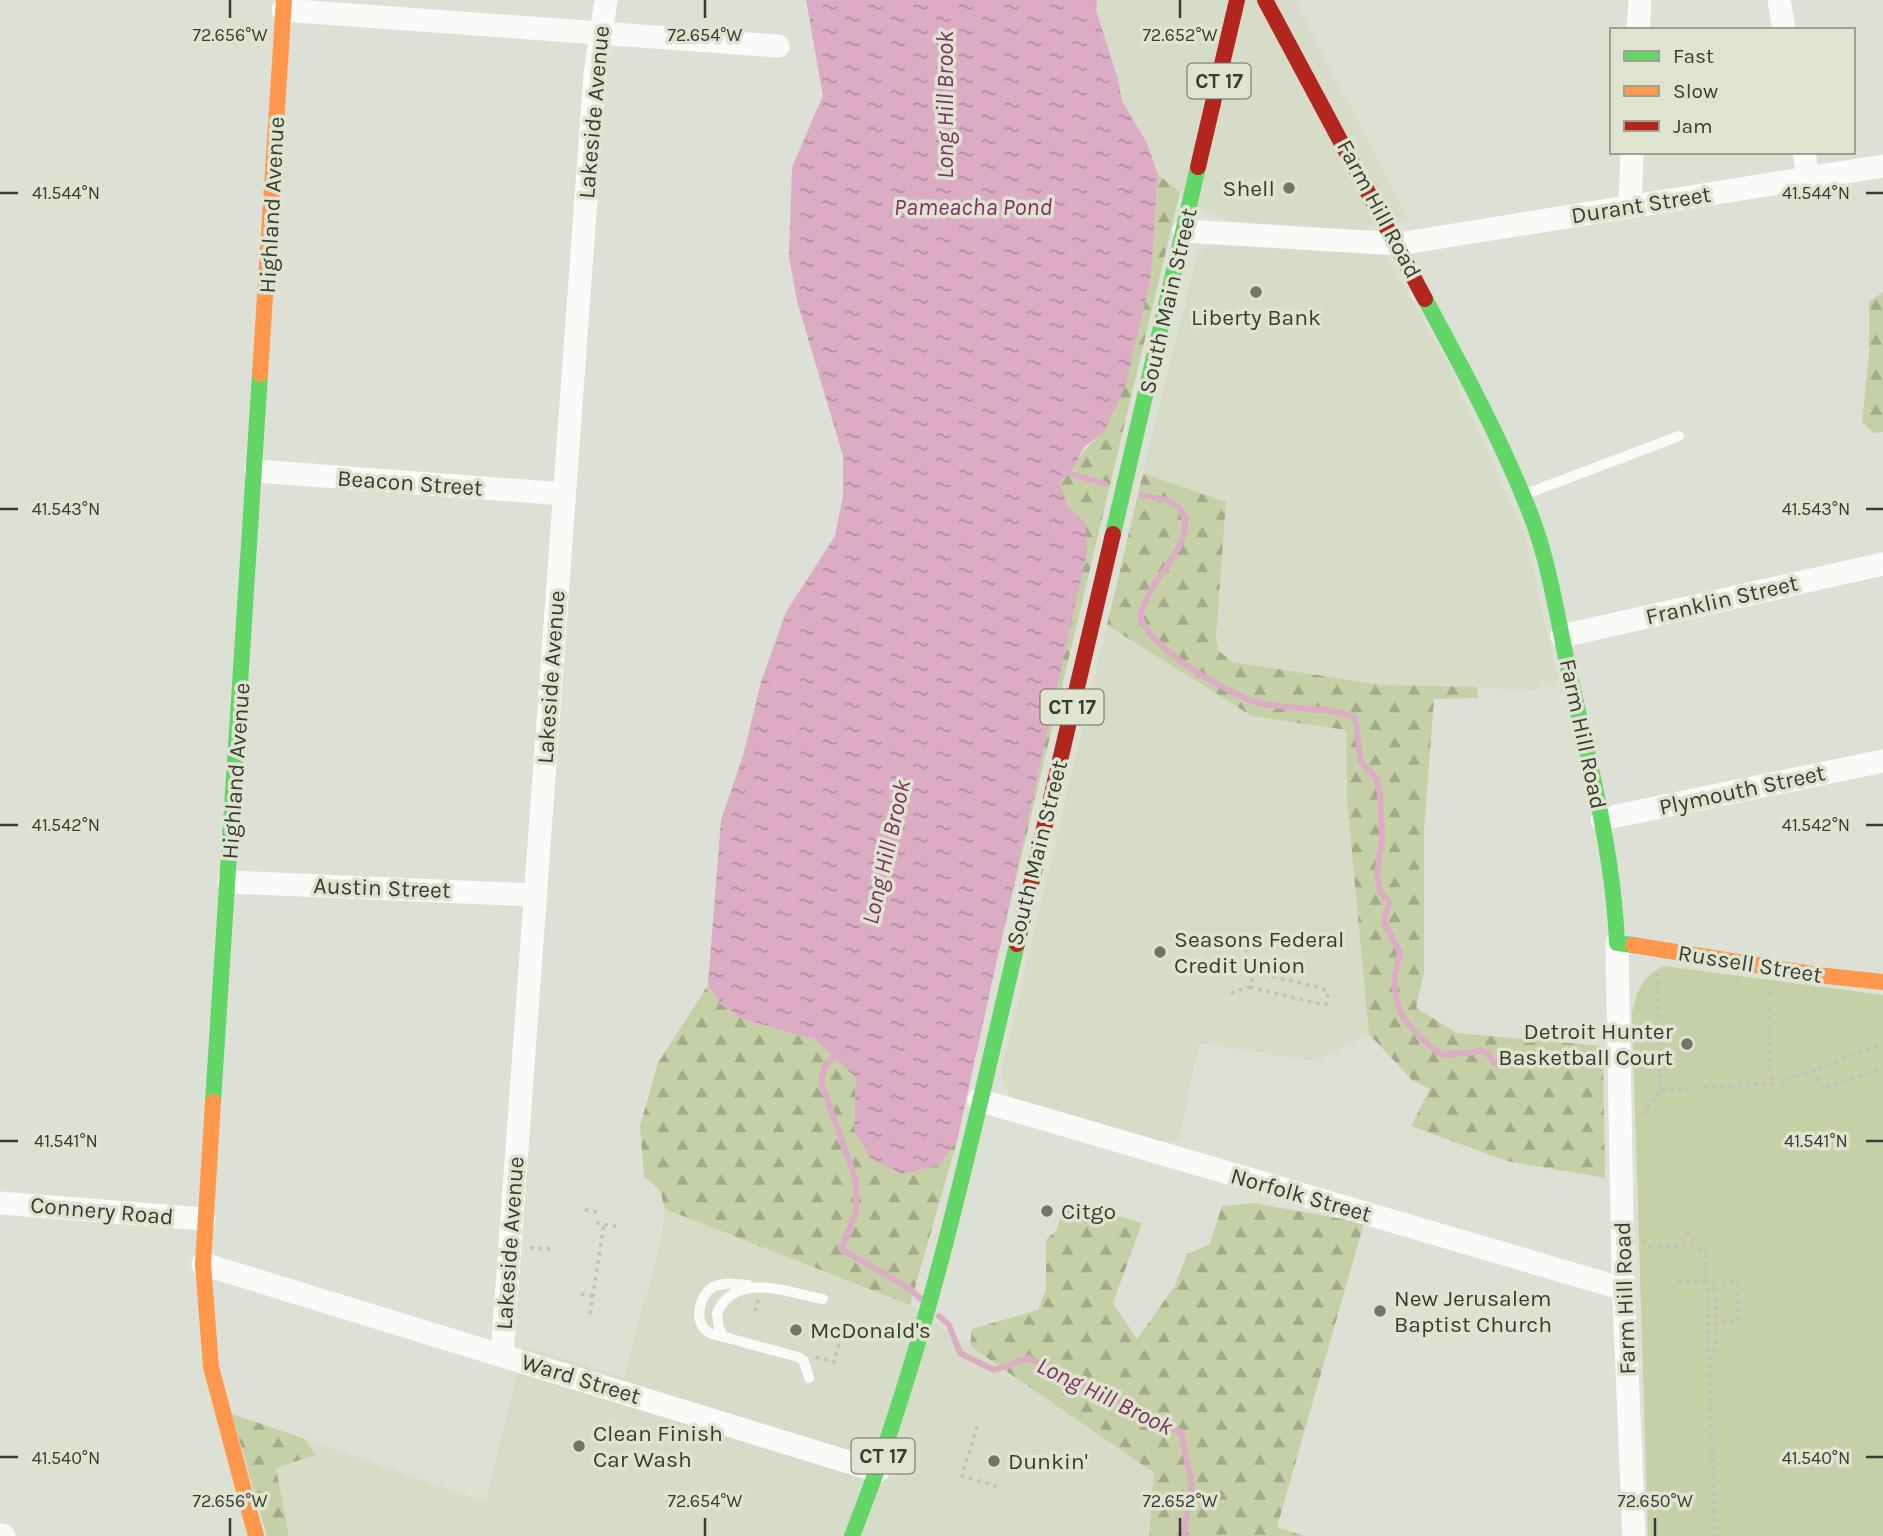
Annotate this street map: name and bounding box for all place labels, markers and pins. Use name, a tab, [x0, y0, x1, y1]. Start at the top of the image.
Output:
place label: Shell	[1223, 175, 1275, 202]
marker: Shell	[1281, 180, 1297, 196]
marker: Liberty Bank	[1248, 284, 1264, 300]
place label: Liberty Bank	[1191, 304, 1321, 331]
place label: Seasons Federal Credit Union	[1174, 926, 1345, 979]
marker: Seasons Federal Credit Union	[1152, 944, 1168, 960]
place label: Detroit Hunter Basketball Court	[1498, 1018, 1674, 1071]
marker: Detroit Hunter Basketball Court	[1679, 1036, 1695, 1052]
place label: Citgo	[1061, 1198, 1116, 1225]
marker: Citgo	[1039, 1203, 1055, 1219]
place label: New Jerusalem Baptist Church	[1394, 1285, 1552, 1338]
marker: New Jerusalem Baptist Church	[1372, 1303, 1388, 1319]
place label: McDonald's	[810, 1317, 931, 1344]
marker: McDonald's	[788, 1322, 804, 1338]
place label: Clean Finish Car Wash	[593, 1420, 723, 1473]
marker: Clean Finish Car Wash	[571, 1438, 587, 1454]
place label: Dunkin'	[1008, 1448, 1088, 1475]
marker: Dunkin'	[986, 1453, 1002, 1469]

